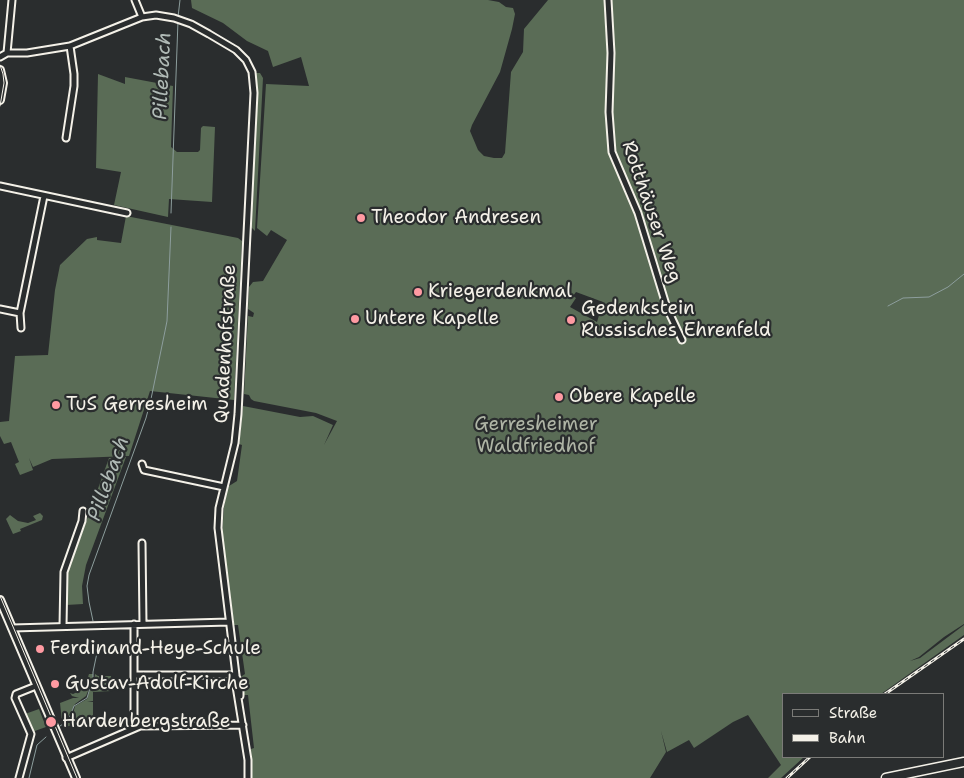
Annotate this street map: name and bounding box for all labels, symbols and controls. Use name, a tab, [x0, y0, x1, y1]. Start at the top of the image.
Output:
water label: Pillebach	[149, 32, 177, 120]
street label: Rotthäuser Weg	[616, 138, 686, 286]
place label: Theodor Andresen	[371, 207, 541, 229]
marker: Theodor Andresen	[355, 212, 367, 224]
street label: Quadenhofstraße	[210, 264, 242, 424]
place label: Kriegerdenkmal	[428, 281, 572, 303]
marker: Kriegerdenkmal	[412, 286, 424, 298]
place label: Gedenkstein Russisches Ehrenfeld	[581, 298, 771, 342]
place label: Untere Kapelle	[365, 308, 499, 330]
marker: Untere Kapelle	[349, 313, 361, 325]
marker: Gedenkstein Russisches Ehrenfeld	[565, 314, 577, 326]
place label: Obere Kapelle	[569, 386, 696, 408]
marker: Obere Kapelle	[553, 391, 565, 403]
place label: TuS Gerresheim	[66, 394, 208, 416]
marker: TuS Gerresheim	[50, 399, 62, 411]
park label: Gerresheimer Waldfriedhof	[474, 414, 598, 458]
water label: Pillebach	[83, 434, 135, 524]
place label: Ferdinand-Heye-Schule	[50, 638, 261, 660]
marker: Ferdinand-Heye-Schule	[34, 643, 46, 655]
place label: Gustav-Adolf-Kirche	[65, 673, 249, 695]
marker: Gustav-Adolf-Kirche	[49, 678, 61, 690]
legend	[782, 693, 944, 758]
text: Straße	[829, 703, 877, 723]
place label: Hardenbergstraße	[62, 711, 231, 733]
marker: Hardenbergstraße	[44, 715, 58, 729]
text: Bahn	[829, 728, 865, 748]

